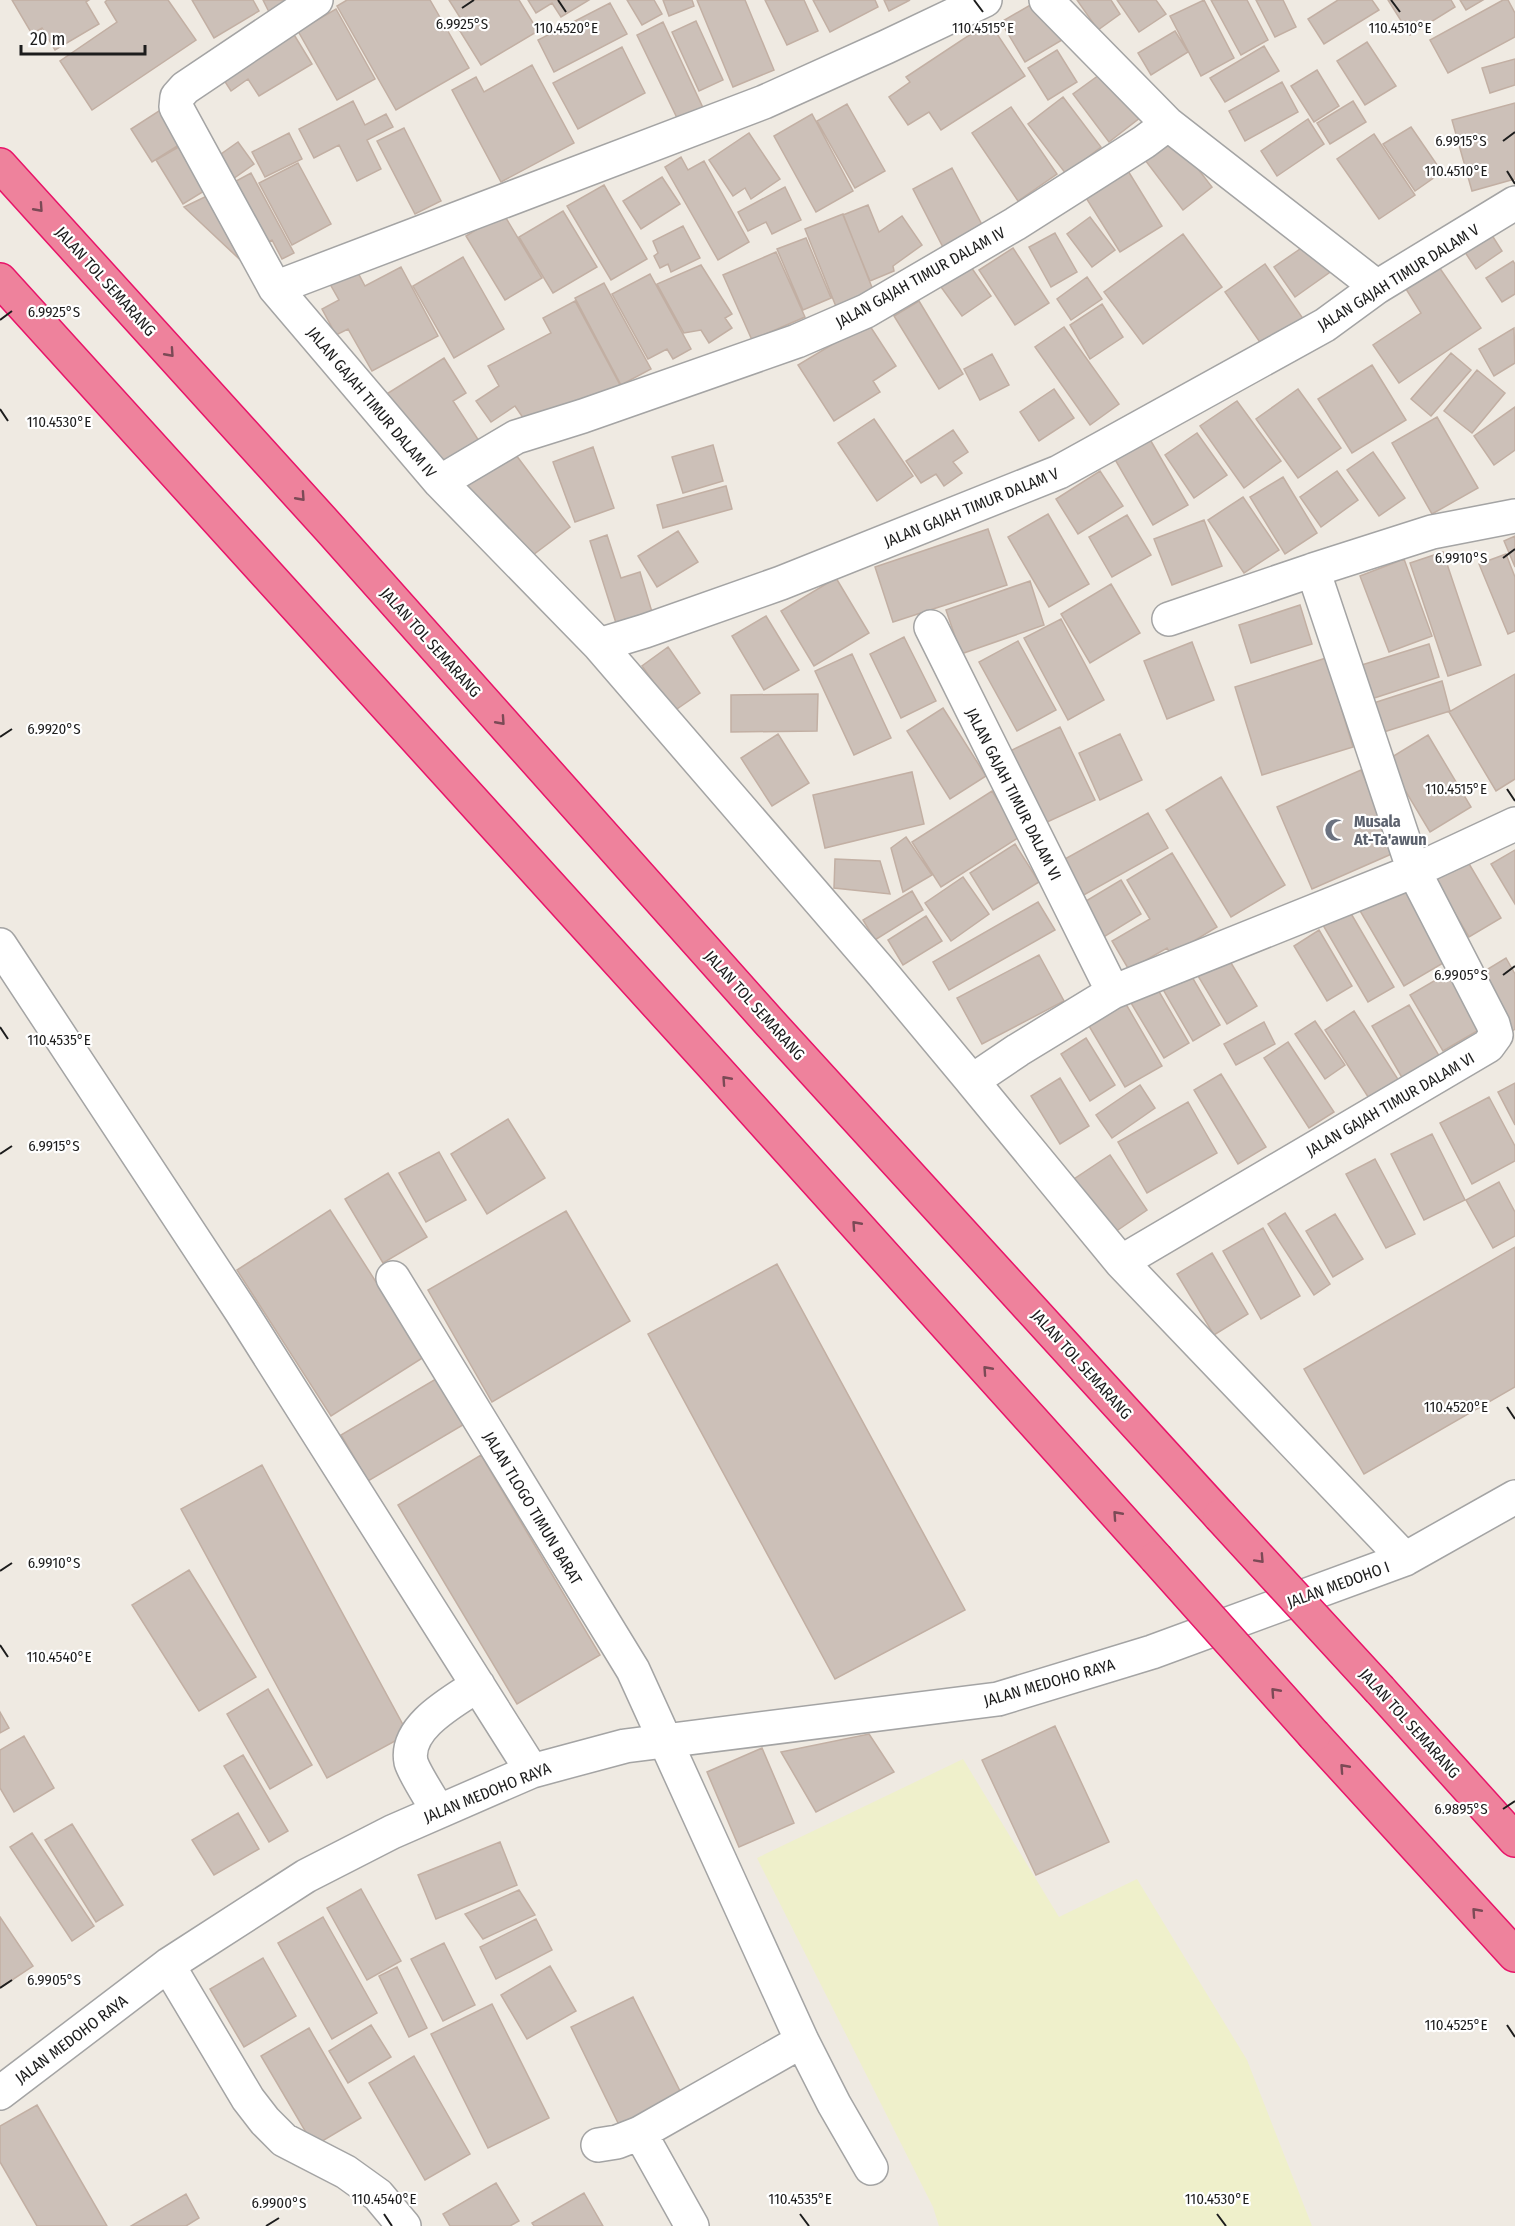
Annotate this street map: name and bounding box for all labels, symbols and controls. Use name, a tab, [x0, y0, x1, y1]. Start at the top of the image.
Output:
text: 6.9925°S	[436, 15, 488, 33]
scale bar	[21, 18, 146, 56]
text: 110.4520°E	[534, 19, 598, 37]
text: 110.4515°E	[952, 19, 1014, 37]
text: 110.4510°E	[1369, 19, 1431, 37]
text: 20 m	[30, 28, 65, 50]
text: 6.9915°S	[1435, 132, 1487, 150]
text: 110.4510°E	[1425, 162, 1487, 180]
one-way arrow	[32, 201, 43, 212]
street label: JALAN GAJAH TIMUR DALAM V	[1314, 219, 1483, 335]
street label: JALAN GAJAH TIMUR DALAM IV	[832, 222, 1009, 332]
street label: JALAN TOL SEMARANG	[51, 223, 160, 340]
text: 6.9925°S	[28, 303, 80, 321]
street label: JALAN GAJAH TIMUR DALAM IV	[303, 323, 441, 482]
one-way arrow	[163, 346, 174, 356]
text: 110.4530°E	[27, 413, 91, 431]
street label: JALAN GAJAH TIMUR DALAM V	[881, 463, 1062, 551]
one-way arrow	[294, 490, 305, 501]
text: 6.9910°S	[1435, 549, 1487, 567]
street label: JALAN TOL SEMARANG	[376, 584, 485, 701]
street label: JALAN GAJAH TIMUR DALAM VI	[962, 705, 1065, 884]
one-way arrow	[494, 714, 505, 725]
text: 6.9920°S	[27, 720, 81, 738]
text: 110.4515°E	[1425, 780, 1487, 798]
place label: Musala At-Ta'awun	[1353, 812, 1427, 849]
mosque icon: Musala At-Ta'awun	[1323, 817, 1349, 843]
street label: JALAN TOL SEMARANG	[700, 947, 809, 1064]
text: 6.9905°S	[1434, 966, 1488, 984]
text: 110.4535°E	[27, 1031, 91, 1049]
street label: JALAN GAJAH TIMUR DALAM VI	[1303, 1048, 1478, 1160]
one-way arrow	[722, 1076, 733, 1087]
text: 6.9915°S	[28, 1137, 80, 1155]
one-way arrow	[852, 1221, 863, 1231]
street label: JALAN TOL SEMARANG	[1027, 1306, 1136, 1423]
one-way arrow	[983, 1366, 994, 1377]
text: 110.4520°E	[1424, 1398, 1488, 1416]
street label: JALAN TLOGO TIMUN BARAT	[479, 1428, 586, 1589]
one-way arrow	[1113, 1511, 1124, 1521]
one-way arrow	[1252, 1552, 1263, 1563]
text: 6.9910°S	[28, 1554, 80, 1572]
street label: JALAN MEDOHO I	[1284, 1557, 1392, 1612]
text: 110.4540°E	[26, 1648, 92, 1666]
street label: JALAN MEDOHO RAYA	[981, 1655, 1117, 1710]
street label: JALAN TOL SEMARANG	[1355, 1665, 1464, 1782]
one-way arrow	[1271, 1688, 1282, 1698]
street label: JALAN MEDOHO RAYA	[421, 1758, 554, 1827]
one-way arrow	[1340, 1764, 1351, 1775]
text: 6.9895°S	[1434, 1800, 1488, 1818]
one-way arrow	[1472, 1908, 1483, 1919]
text: 6.9905°S	[27, 1971, 81, 1989]
street label: JALAN MEDOHO RAYA	[11, 1991, 132, 2088]
text: 110.4525°E	[1424, 2016, 1488, 2034]
text: 110.4540°E	[351, 2190, 417, 2208]
text: 110.4535°E	[768, 2190, 832, 2208]
text: 110.4530°E	[1185, 2190, 1249, 2208]
text: 6.9900°S	[252, 2194, 306, 2212]

